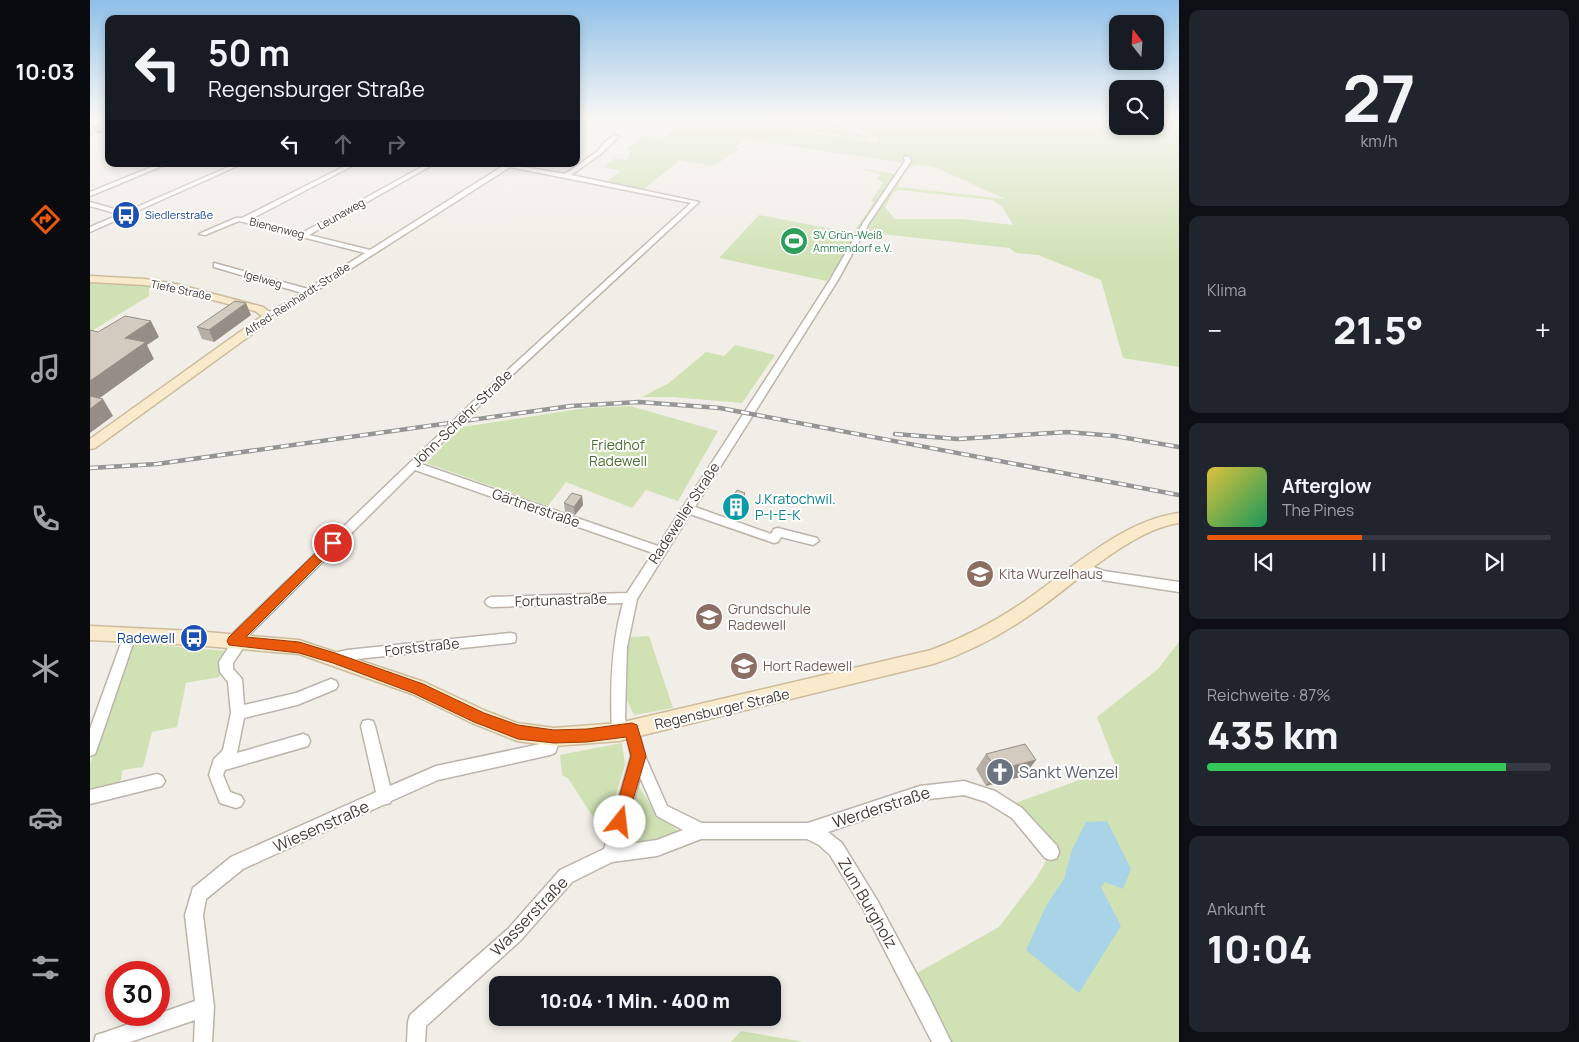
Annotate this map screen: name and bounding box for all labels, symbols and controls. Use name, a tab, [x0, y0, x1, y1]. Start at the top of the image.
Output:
north arrow	[1109, 15, 1164, 70]
map controls	[1109, 15, 1164, 135]
text: 50 m	[208, 29, 290, 77]
icon: left	[125, 35, 190, 100]
text: 27	[1342, 53, 1416, 142]
text: 10:03	[16, 57, 74, 87]
text: Regensburger Straße	[208, 74, 425, 104]
button: search	[1109, 80, 1164, 135]
icon: left	[276, 130, 304, 158]
icon: ahead	[329, 130, 357, 158]
icon: right	[382, 130, 410, 158]
text: km/h	[1360, 130, 1398, 152]
street label: Leunaweg	[314, 194, 367, 233]
bus stop icon: Siedlerstraße	[111, 200, 141, 230]
icon: directions	[28, 202, 63, 237]
place label: Siedlerstraße	[145, 207, 214, 222]
street label: Bienenweg	[248, 213, 306, 242]
sports icon: SV Grün-Weiß Ammendorf e.V.	[779, 226, 809, 256]
place label: SV Grün-Weiß Ammendorf e.V.	[813, 227, 892, 255]
street label: Alfred-Reinhardt-Straße	[241, 258, 353, 338]
street label: Igelweg	[242, 266, 284, 291]
street label: Tiefe Straße	[149, 276, 214, 303]
text: Klima	[1207, 279, 1246, 301]
text: 21.5°	[1333, 303, 1424, 355]
text: −	[1207, 311, 1222, 349]
text: +	[1535, 311, 1551, 349]
icon: music	[28, 351, 63, 386]
street label: John-Schehr-Straße	[407, 365, 516, 471]
park label: Friedhof Radewell	[589, 435, 647, 470]
street label: Radeweller Straße	[644, 458, 724, 567]
text: Afterglow	[1282, 473, 1371, 499]
street label: Gärtnerstraße	[490, 484, 583, 531]
place label: J.Kratochwil. P-I-E-K	[755, 489, 836, 524]
building icon: J.Kratochwil. P-I-E-K	[721, 492, 751, 522]
text: The Pines	[1282, 499, 1354, 521]
icon: phone	[28, 501, 63, 536]
pin	[312, 522, 354, 564]
icon: arrive	[319, 529, 347, 557]
icon: previous	[1250, 548, 1278, 576]
icon: pause	[1365, 548, 1393, 576]
icon: next	[1480, 548, 1508, 576]
school or university icon: Kita Wurzelhaus	[965, 559, 995, 589]
place label: Kita Wurzelhaus	[999, 564, 1103, 583]
street label: Fortunastraße	[515, 588, 607, 611]
place label: Grundschule Radewell	[728, 599, 811, 634]
school or university icon: Grundschule Radewell	[694, 602, 724, 632]
bus stop icon: Radewell	[179, 623, 209, 653]
place label: Radewell	[117, 628, 175, 647]
street label: Forststraße	[384, 633, 460, 660]
icon: climate	[28, 651, 63, 686]
school or university icon: Hort Radewell	[729, 651, 759, 681]
place label: Hort Radewell	[763, 656, 852, 675]
street label: Regensburger Straße	[653, 684, 791, 733]
text: Reichweite · 87%	[1207, 684, 1331, 706]
text: 435 km	[1207, 708, 1339, 760]
church icon: Sankt Wenzel	[985, 757, 1015, 787]
place label: Sankt Wenzel	[1019, 761, 1118, 783]
street label: Werderstraße	[829, 781, 933, 833]
street label: Wiesenstraße	[270, 795, 372, 857]
position arrow	[593, 795, 645, 847]
icon: car	[28, 800, 63, 835]
street label: Zum Burgholz	[833, 854, 903, 952]
street label: Wasserstraße	[485, 871, 573, 961]
text: Ankunft	[1207, 898, 1266, 920]
text: 10:04	[1207, 922, 1312, 974]
icon: filters	[28, 950, 63, 985]
speed limit sign: 30	[105, 961, 170, 1026]
text: 10:04 · 1 Min. · 400 m	[540, 988, 730, 1014]

